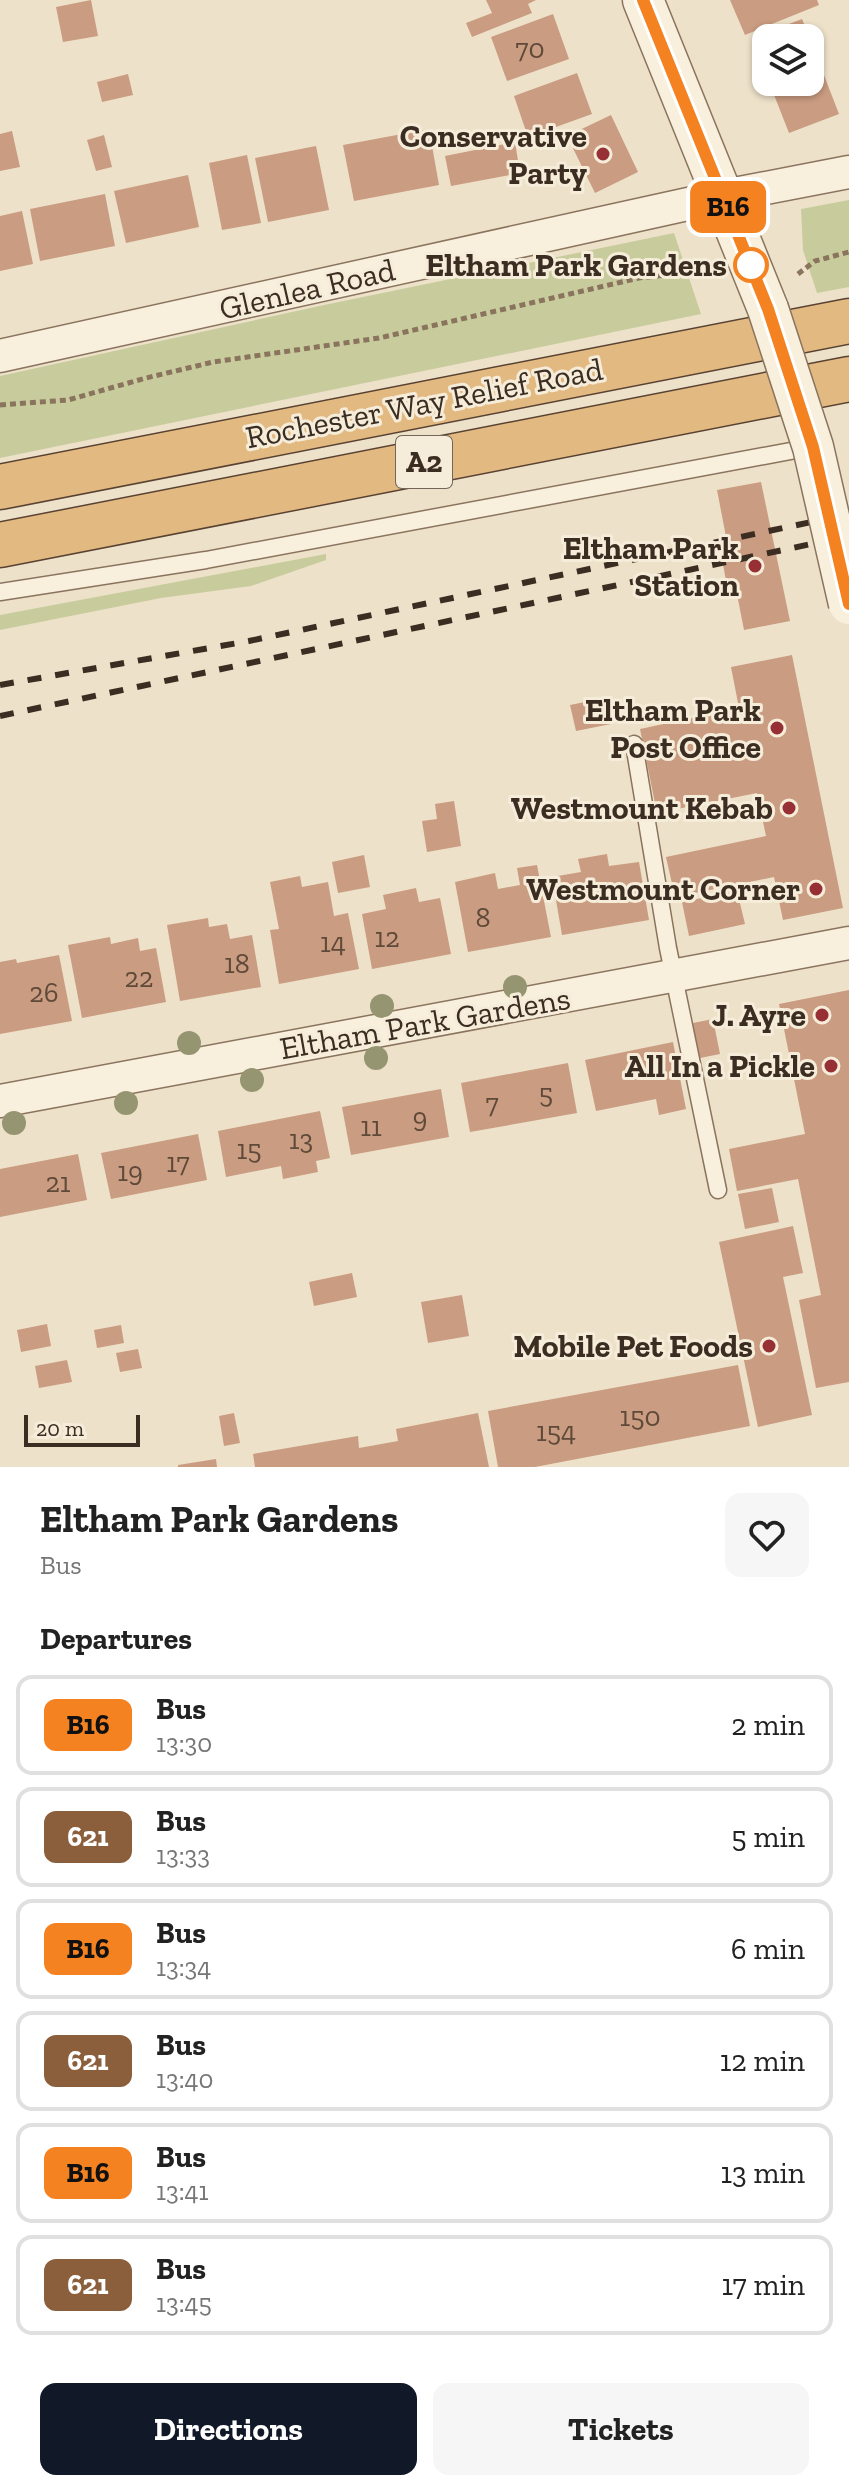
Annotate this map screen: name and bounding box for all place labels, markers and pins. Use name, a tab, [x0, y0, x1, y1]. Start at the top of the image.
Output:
place label: Conservative Party	[400, 117, 587, 192]
marker: Conservative Party	[594, 145, 612, 163]
place label: Eltham Park Gardens	[425, 246, 727, 284]
marker: Eltham Park Gardens	[734, 248, 768, 282]
place label: Eltham Park Station	[563, 529, 739, 604]
marker: Eltham Park Station	[746, 557, 764, 575]
place label: Eltham Park Post Office	[585, 691, 761, 766]
marker: Eltham Park Post Office	[768, 719, 786, 737]
place label: Westmount Kebab	[511, 789, 773, 827]
marker: Westmount Kebab	[780, 799, 798, 817]
place label: Westmount Corner	[526, 870, 800, 908]
marker: Westmount Corner	[807, 880, 825, 898]
place label: J. Ayre	[712, 996, 806, 1034]
marker: J. Ayre	[813, 1006, 831, 1024]
place label: All In a Pickle	[625, 1047, 815, 1085]
marker: All In a Pickle	[822, 1057, 840, 1075]
place label: Mobile Pet Foods	[514, 1327, 753, 1365]
marker: Mobile Pet Foods	[760, 1337, 778, 1355]

